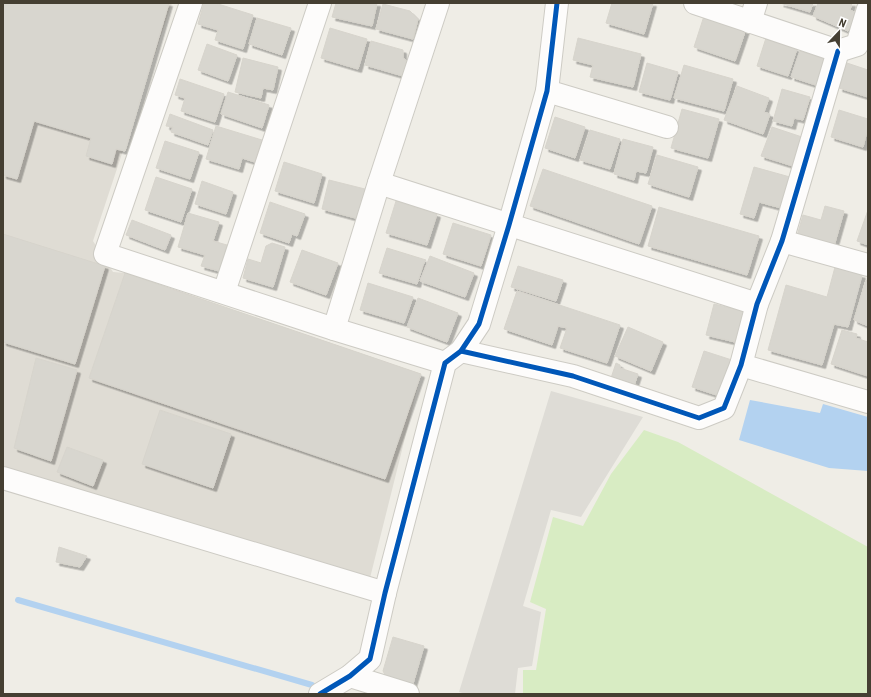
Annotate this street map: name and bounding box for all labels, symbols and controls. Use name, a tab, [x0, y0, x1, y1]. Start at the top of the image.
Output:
north arrow	[819, 12, 859, 52]
text: N	[837, 16, 848, 31]

